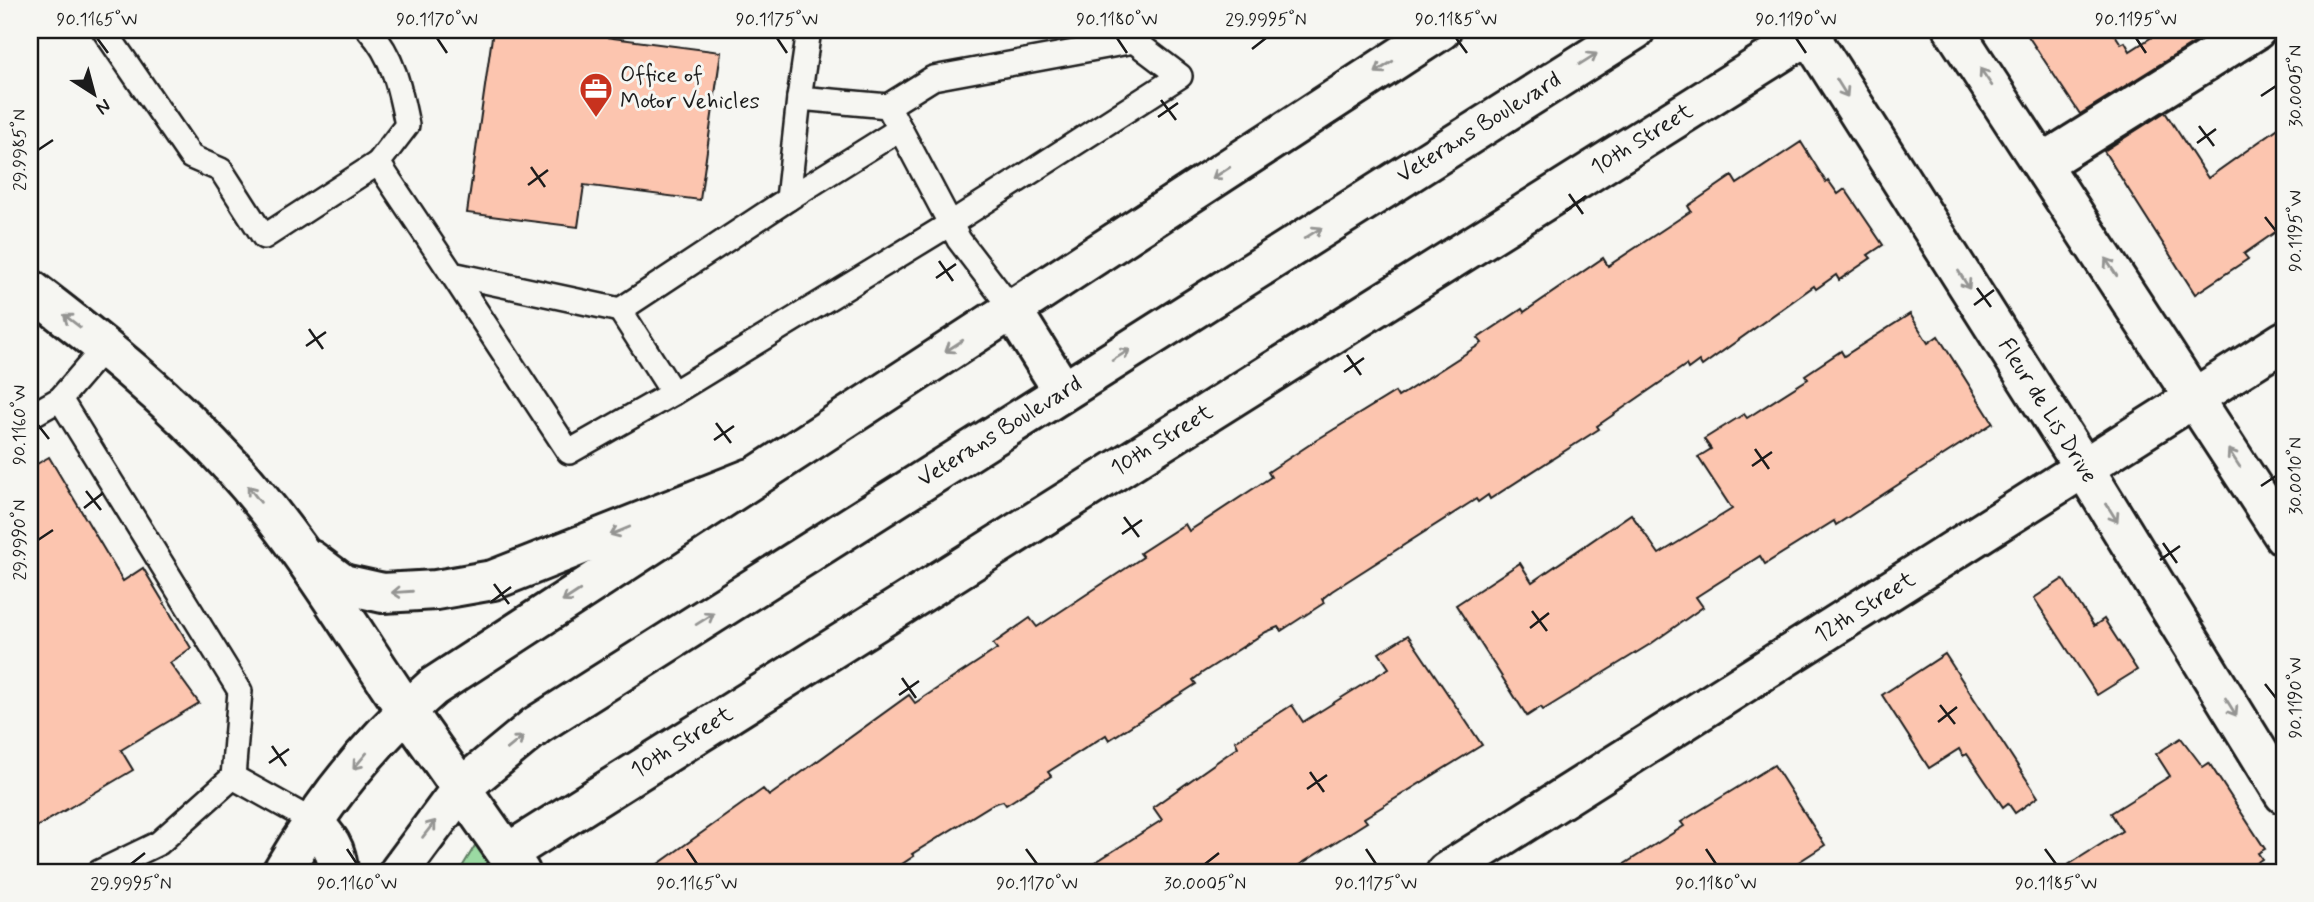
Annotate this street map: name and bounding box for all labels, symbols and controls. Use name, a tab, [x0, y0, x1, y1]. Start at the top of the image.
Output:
text: 90.1165°W	[57, 8, 137, 32]
text: 90.1170°W	[396, 8, 478, 32]
text: 90.1175°W	[736, 8, 818, 32]
text: 90.1180°W	[1076, 8, 1158, 32]
text: 29.9995°N	[1225, 8, 1307, 32]
text: 90.1185°W	[1415, 8, 1497, 32]
text: 90.1190°W	[1755, 8, 1837, 32]
text: 90.1195°W	[2095, 8, 2177, 32]
text: 30.0005°N	[2284, 45, 2308, 127]
one-way arrow	[1578, 52, 1597, 67]
one-way arrow	[1375, 59, 1394, 74]
north arrow	[60, 60, 130, 130]
place label: Office of Motor Vehicles	[620, 61, 760, 117]
street label: Veterans Boulevard	[1391, 65, 1567, 191]
one-way arrow	[1978, 67, 1992, 87]
office icon: Office of Motor Vehicles	[577, 70, 615, 119]
one-way arrow	[1834, 78, 1849, 97]
text: N	[91, 93, 116, 120]
street label: 10th Street	[1585, 97, 1699, 183]
text: 29.9985°N	[8, 109, 32, 191]
one-way arrow	[1211, 166, 1231, 180]
text: 90.1195°W	[2284, 190, 2308, 272]
one-way arrow	[1303, 226, 1322, 241]
one-way arrow	[2103, 257, 2117, 277]
one-way arrow	[1957, 269, 1971, 289]
one-way arrow	[62, 314, 81, 329]
street label: Fleur de Lis Drive	[1990, 333, 2104, 489]
one-way arrow	[945, 338, 964, 353]
one-way arrow	[1111, 347, 1130, 362]
street label: Veterans Boulevard	[912, 369, 1088, 495]
text: 90.1160°W	[8, 385, 32, 465]
street label: 10th Street	[1105, 398, 1219, 484]
text: 30.0010°N	[2284, 437, 2308, 515]
one-way arrow	[2227, 448, 2241, 468]
one-way arrow	[246, 485, 261, 504]
text: 29.9990°N	[8, 500, 32, 580]
one-way arrow	[2105, 503, 2119, 523]
one-way arrow	[610, 526, 631, 539]
street label: 12th Street	[1809, 565, 1922, 651]
one-way arrow	[391, 586, 414, 599]
one-way arrow	[562, 588, 581, 603]
one-way arrow	[694, 612, 714, 626]
text: 90.1190°W	[2284, 657, 2308, 739]
one-way arrow	[2224, 697, 2238, 717]
street label: 10th Street	[625, 700, 739, 786]
one-way arrow	[505, 736, 523, 751]
one-way arrow	[352, 751, 368, 769]
one-way arrow	[422, 820, 437, 838]
text: 29.9995°N	[90, 872, 172, 896]
text: 90.1160°W	[317, 872, 397, 896]
text: 90.1165°W	[657, 872, 737, 896]
text: 90.1170°W	[996, 872, 1078, 896]
text: 30.0005°N	[1164, 872, 1246, 896]
text: 90.1175°W	[1335, 872, 1417, 896]
text: 90.1180°W	[1675, 872, 1757, 896]
text: 90.1185°W	[2015, 872, 2097, 896]

